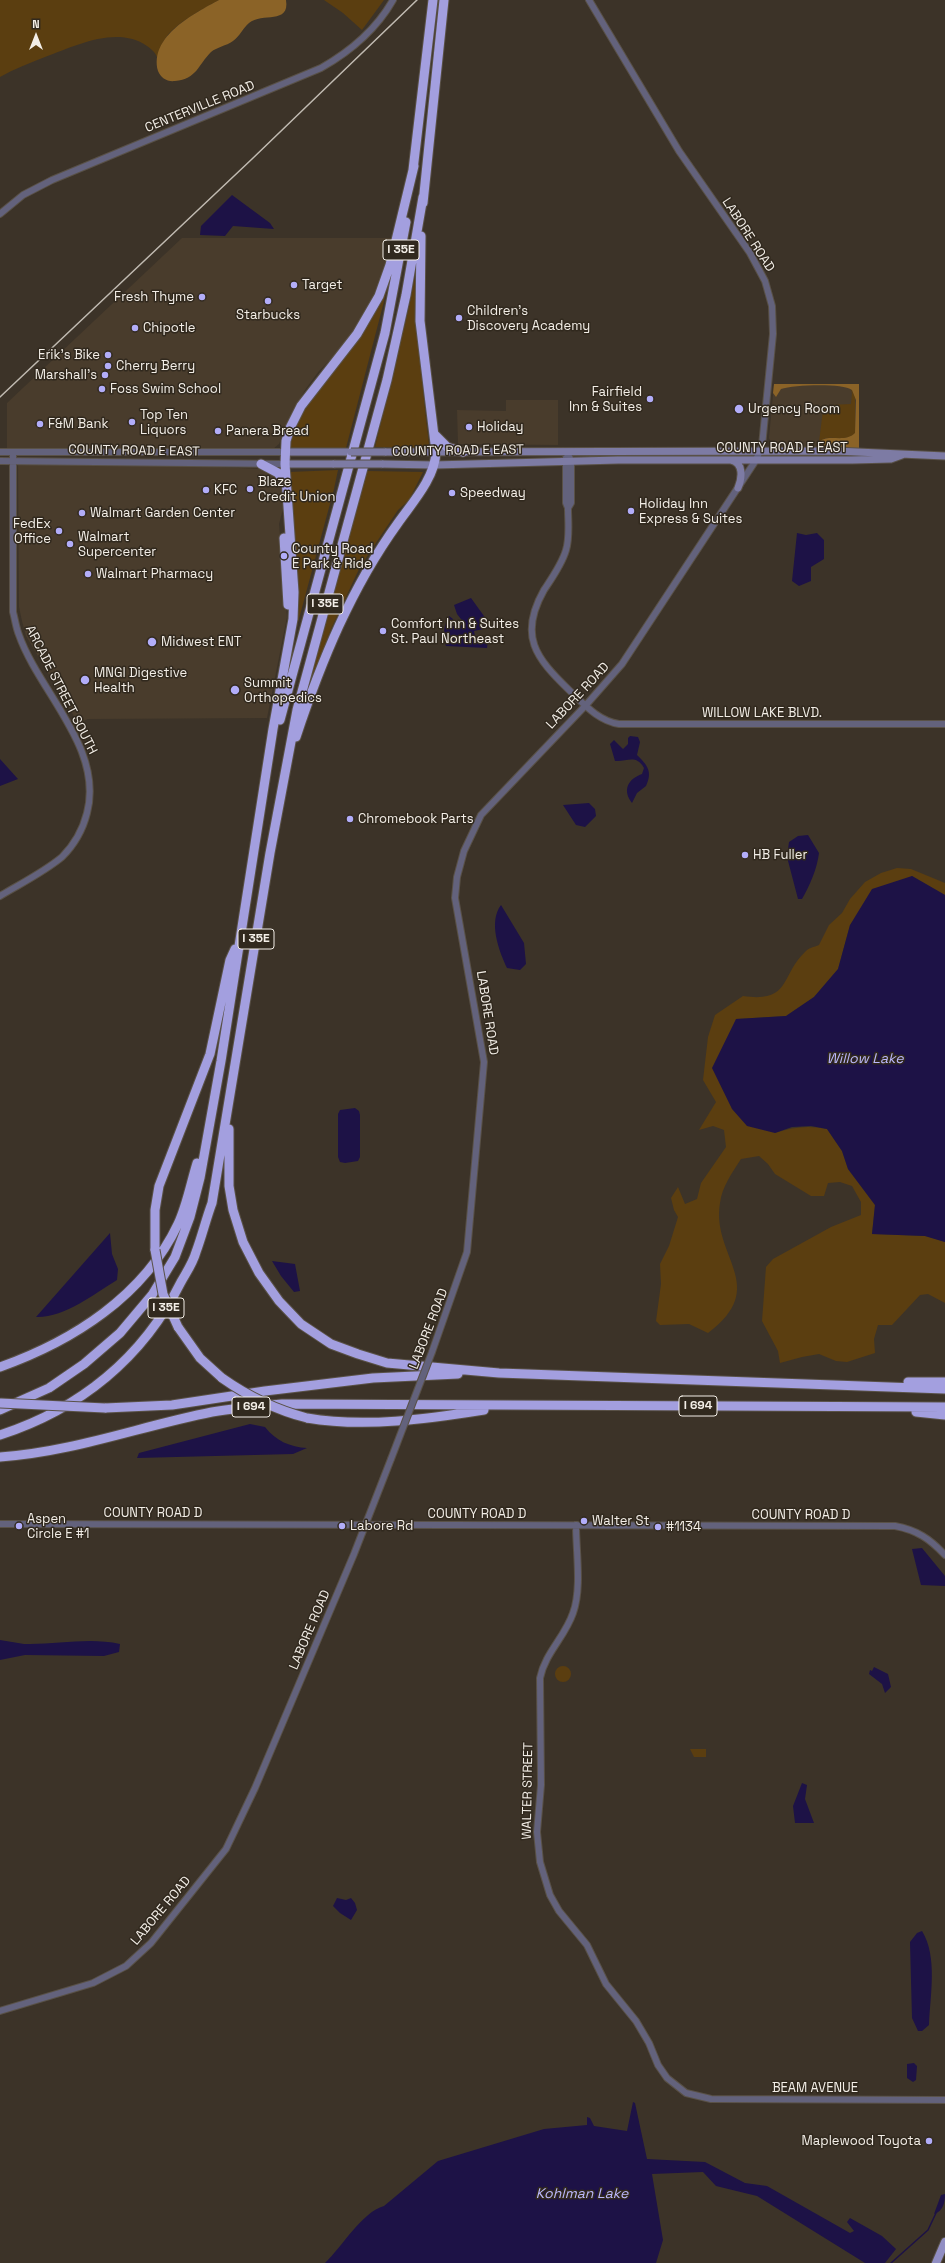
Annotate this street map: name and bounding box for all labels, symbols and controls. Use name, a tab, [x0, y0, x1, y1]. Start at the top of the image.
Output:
north arrow	[16, 16, 56, 56]
text: N	[32, 17, 40, 31]
street label: CENTERVILLE ROAD	[143, 78, 257, 136]
street label: LABORE ROAD	[718, 195, 778, 275]
road number: I 35E	[383, 240, 419, 260]
place label: Target	[302, 277, 342, 293]
marker: Target	[289, 280, 299, 290]
place label: Fresh Thyme	[114, 289, 194, 305]
marker: Fresh Thyme	[197, 292, 207, 302]
marker: Starbucks	[263, 296, 273, 306]
place label: Children's Discovery Academy	[467, 303, 590, 334]
place label: Starbucks	[236, 307, 300, 323]
marker: Children's Discovery Academy	[454, 313, 464, 323]
place label: Chipotle	[143, 320, 196, 336]
marker: Chipotle	[130, 323, 140, 333]
place label: Erik's Bike	[38, 347, 100, 363]
marker: Erik's Bike	[103, 350, 113, 360]
place label: Cherry Berry	[116, 358, 195, 374]
marker: Cherry Berry	[103, 361, 113, 371]
place label: Marshall’s	[35, 367, 97, 383]
marker: Marshall’s	[100, 370, 110, 380]
place label: Foss Swim School	[110, 381, 221, 397]
marker: Foss Swim School	[97, 384, 107, 394]
place label: Fairfield Inn & Suites	[569, 384, 642, 415]
marker: Fairfield Inn & Suites	[645, 394, 655, 404]
place label: Urgency Room	[748, 401, 840, 417]
marker: Urgency Room	[733, 403, 745, 415]
place label: Top Ten Liquors	[140, 407, 188, 438]
place label: F&M Bank	[48, 416, 108, 432]
marker: Top Ten Liquors	[127, 417, 137, 427]
marker: F&M Bank	[35, 419, 45, 429]
place label: Holiday	[477, 419, 524, 435]
marker: Holiday	[464, 422, 474, 432]
place label: Panera Bread	[226, 423, 309, 439]
marker: Panera Bread	[213, 426, 223, 436]
street label: COUNTY ROAD E EAST	[716, 440, 848, 456]
street label: COUNTY ROAD E EAST	[68, 442, 200, 460]
street label: COUNTY ROAD E EAST	[392, 442, 524, 460]
place label: Blaze Credit Union	[258, 474, 335, 505]
place label: KFC	[214, 482, 237, 498]
marker: Blaze Credit Union	[245, 484, 255, 494]
marker: KFC	[201, 485, 211, 495]
place label: Speedway	[460, 485, 526, 501]
marker: Speedway	[447, 488, 457, 498]
place label: Holiday Inn Express & Suites	[639, 496, 742, 527]
place label: Walmart Garden Center	[90, 505, 235, 521]
marker: Holiday Inn Express & Suites	[626, 506, 636, 516]
marker: Walmart Garden Center	[77, 508, 87, 518]
place label: FedEx Office	[13, 516, 51, 547]
marker: FedEx Office	[54, 526, 64, 536]
place label: Walmart Supercenter	[78, 529, 156, 560]
marker: Walmart Supercenter	[65, 539, 75, 549]
place label: County Road E Park & Ride	[292, 541, 373, 572]
marker: County Road E Park & Ride	[279, 551, 289, 561]
place label: Walmart Pharmacy	[96, 566, 213, 582]
marker: Walmart Pharmacy	[83, 569, 93, 579]
road number: I 35E	[307, 594, 343, 614]
place label: Comfort Inn & Suites St. Paul Northeast	[391, 616, 519, 647]
street label: ARCADE STREET SOUTH	[22, 623, 100, 757]
marker: Comfort Inn & Suites St. Paul Northeast	[378, 626, 388, 636]
place label: Midwest ENT	[161, 634, 241, 650]
marker: Midwest ENT	[146, 636, 158, 648]
street label: LABORE ROAD	[543, 660, 613, 732]
place label: MNGI Digestive Health	[94, 665, 187, 696]
marker: MNGI Digestive Health	[79, 674, 91, 686]
place label: Summit Orthopedics	[244, 675, 322, 706]
marker: Summit Orthopedics	[229, 684, 241, 696]
street label: WILLOW LAKE BLVD.	[702, 705, 822, 721]
place label: Chromebook Parts	[358, 811, 474, 827]
marker: Chromebook Parts	[345, 814, 355, 824]
place label: HB Fuller	[753, 847, 807, 863]
marker: HB Fuller	[740, 850, 750, 860]
road number: I 35E	[238, 929, 274, 949]
street label: LABORE ROAD	[473, 970, 501, 1056]
water label: Willow Lake	[826, 1051, 904, 1067]
street label: LABORE ROAD	[406, 1287, 452, 1371]
road number: I 35E	[148, 1298, 184, 1318]
road number: I 694	[679, 1396, 717, 1416]
road number: I 694	[232, 1397, 270, 1417]
street label: COUNTY ROAD D	[104, 1505, 202, 1521]
street label: COUNTY ROAD D	[428, 1506, 526, 1522]
street label: COUNTY ROAD D	[752, 1507, 850, 1523]
place label: Aspen Circle E #1	[27, 1511, 89, 1542]
place label: Walter St	[592, 1513, 650, 1529]
marker: Walter St	[579, 1516, 589, 1526]
place label: Labore Rd	[350, 1518, 413, 1534]
place label: #1134	[666, 1519, 701, 1535]
marker: Aspen Circle E #1	[14, 1521, 24, 1531]
marker: Labore Rd	[337, 1521, 347, 1531]
marker: #1134	[653, 1522, 663, 1532]
street label: LABORE ROAD	[286, 1588, 334, 1672]
street label: WALTER STREET	[519, 1742, 537, 1840]
street label: LABORE ROAD	[128, 1873, 194, 1949]
street label: BEAM AVENUE	[772, 2080, 858, 2096]
place label: Maplewood Toyota	[802, 2133, 921, 2149]
marker: Maplewood Toyota	[924, 2136, 934, 2146]
water label: Kohlman Lake	[536, 2186, 628, 2202]

